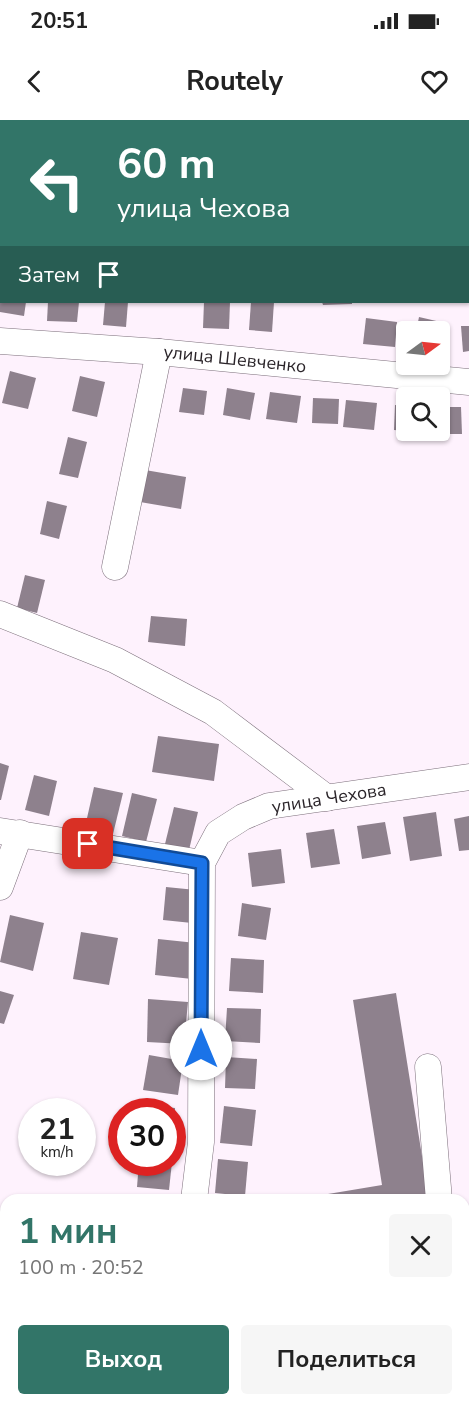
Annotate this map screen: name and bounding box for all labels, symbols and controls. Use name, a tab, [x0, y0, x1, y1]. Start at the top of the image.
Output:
text: 20:51	[30, 6, 88, 36]
text: Routely	[186, 63, 283, 100]
icon: back	[18, 65, 51, 98]
icon: heart	[418, 65, 451, 98]
text: 60 m	[117, 136, 216, 193]
icon: left	[18, 144, 96, 222]
text: улица Чехова	[117, 190, 291, 227]
icon: arrive	[92, 258, 125, 291]
text: Затем	[18, 260, 80, 290]
north arrow	[396, 321, 450, 375]
map controls	[396, 321, 450, 441]
street label: улица Шевченко	[162, 340, 308, 378]
button: search	[396, 387, 450, 441]
street label: улица Чехова	[270, 777, 388, 819]
pin	[62, 818, 113, 869]
icon: arrive	[71, 827, 104, 860]
position arrow	[169, 1017, 233, 1081]
speed limit sign: 30	[108, 1098, 186, 1176]
text: 21	[39, 1109, 75, 1150]
text: km/h	[40, 1142, 74, 1162]
text: 1 мин	[18, 1207, 118, 1256]
button: close	[389, 1214, 452, 1277]
text: 100 m · 20:52	[18, 1254, 144, 1281]
button: Выход	[18, 1325, 229, 1394]
button: Поделиться	[241, 1325, 452, 1394]

